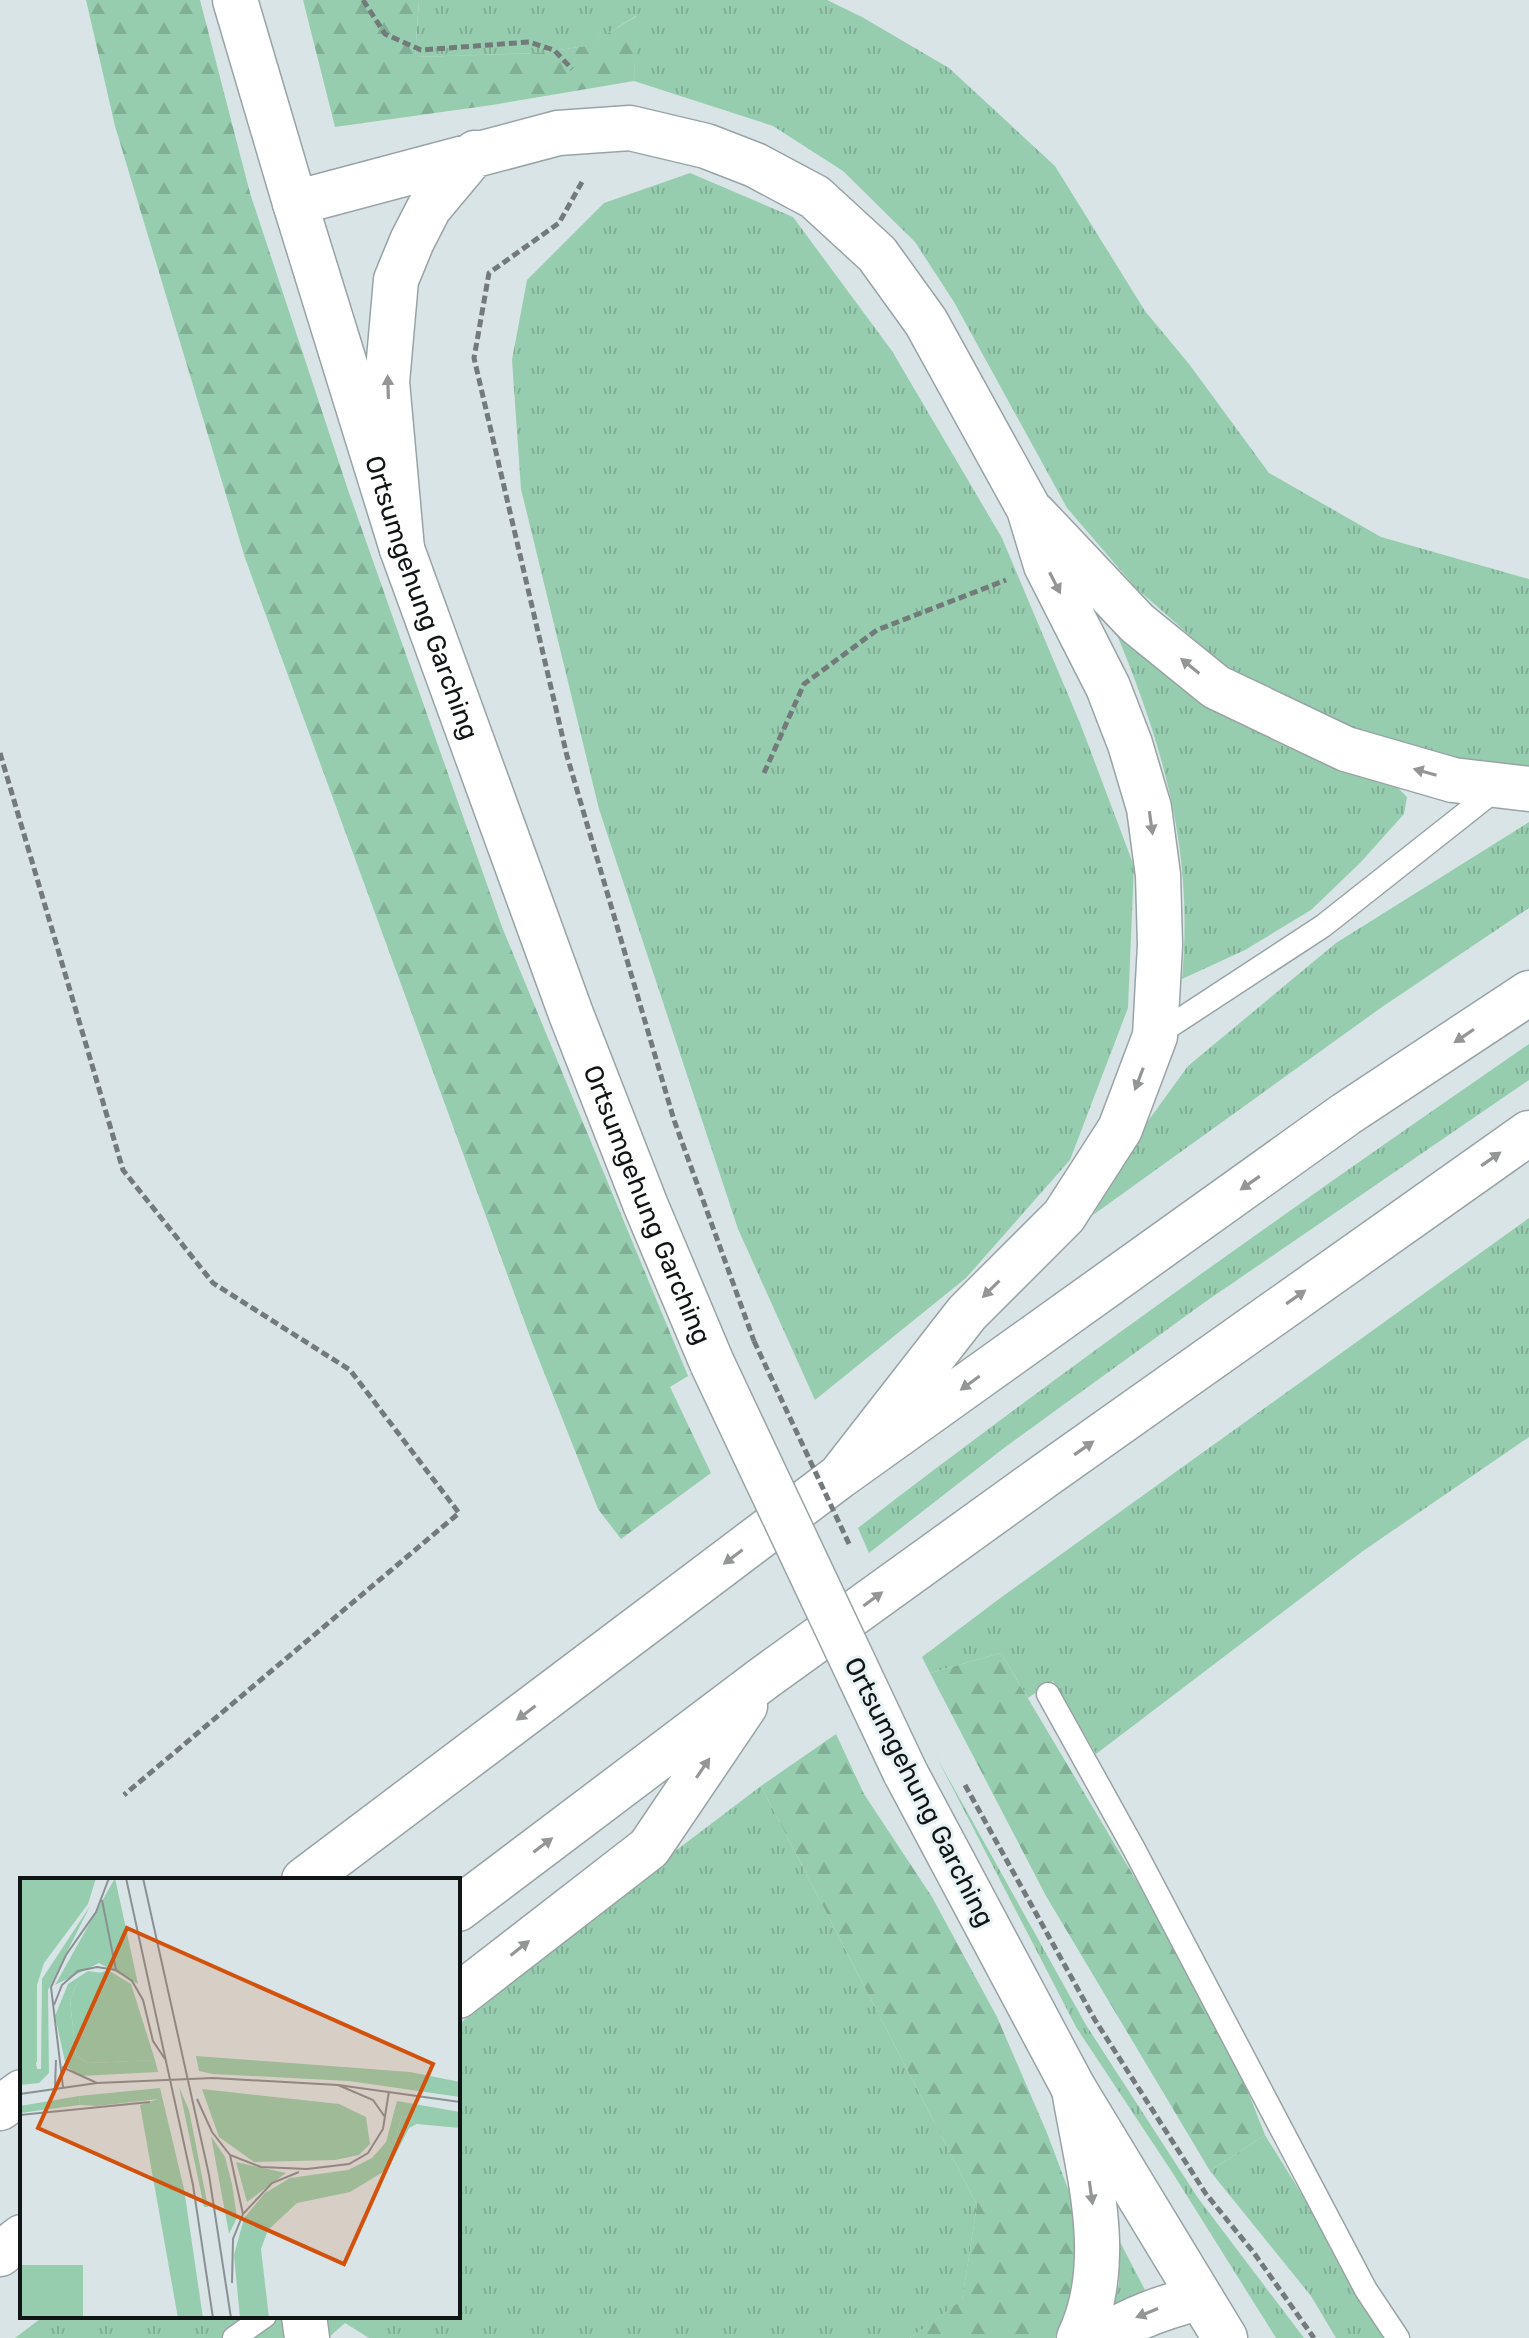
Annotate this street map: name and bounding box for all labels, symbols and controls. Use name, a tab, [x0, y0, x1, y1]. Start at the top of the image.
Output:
one-way arrow	[382, 374, 395, 399]
street label: Ortsumgehung Garching	[359, 452, 485, 744]
one-way arrow	[1048, 571, 1061, 594]
one-way arrow	[1180, 658, 1200, 675]
one-way arrow	[1412, 765, 1437, 777]
one-way arrow	[1145, 811, 1158, 836]
one-way arrow	[1453, 1028, 1475, 1043]
street label: Ortsumgehung Garching	[577, 1061, 718, 1349]
one-way arrow	[1132, 1067, 1145, 1091]
one-way arrow	[1481, 1152, 1502, 1167]
one-way arrow	[1239, 1175, 1260, 1190]
one-way arrow	[982, 1279, 1001, 1298]
one-way arrow	[1286, 1290, 1307, 1305]
one-way arrow	[959, 1375, 980, 1390]
one-way arrow	[1073, 1440, 1095, 1456]
one-way arrow	[723, 1548, 743, 1564]
one-way arrow	[862, 1592, 883, 1608]
street label: Ortsumgehung Garching	[837, 1652, 1001, 1932]
one-way arrow	[515, 1705, 536, 1720]
one-way arrow	[695, 1758, 710, 1779]
one-way arrow	[532, 1837, 553, 1853]
inset map	[20, 1878, 460, 2318]
one-way arrow	[510, 1940, 530, 1957]
one-way arrow	[1085, 2181, 1098, 2206]
one-way arrow	[1135, 2307, 1159, 2320]

